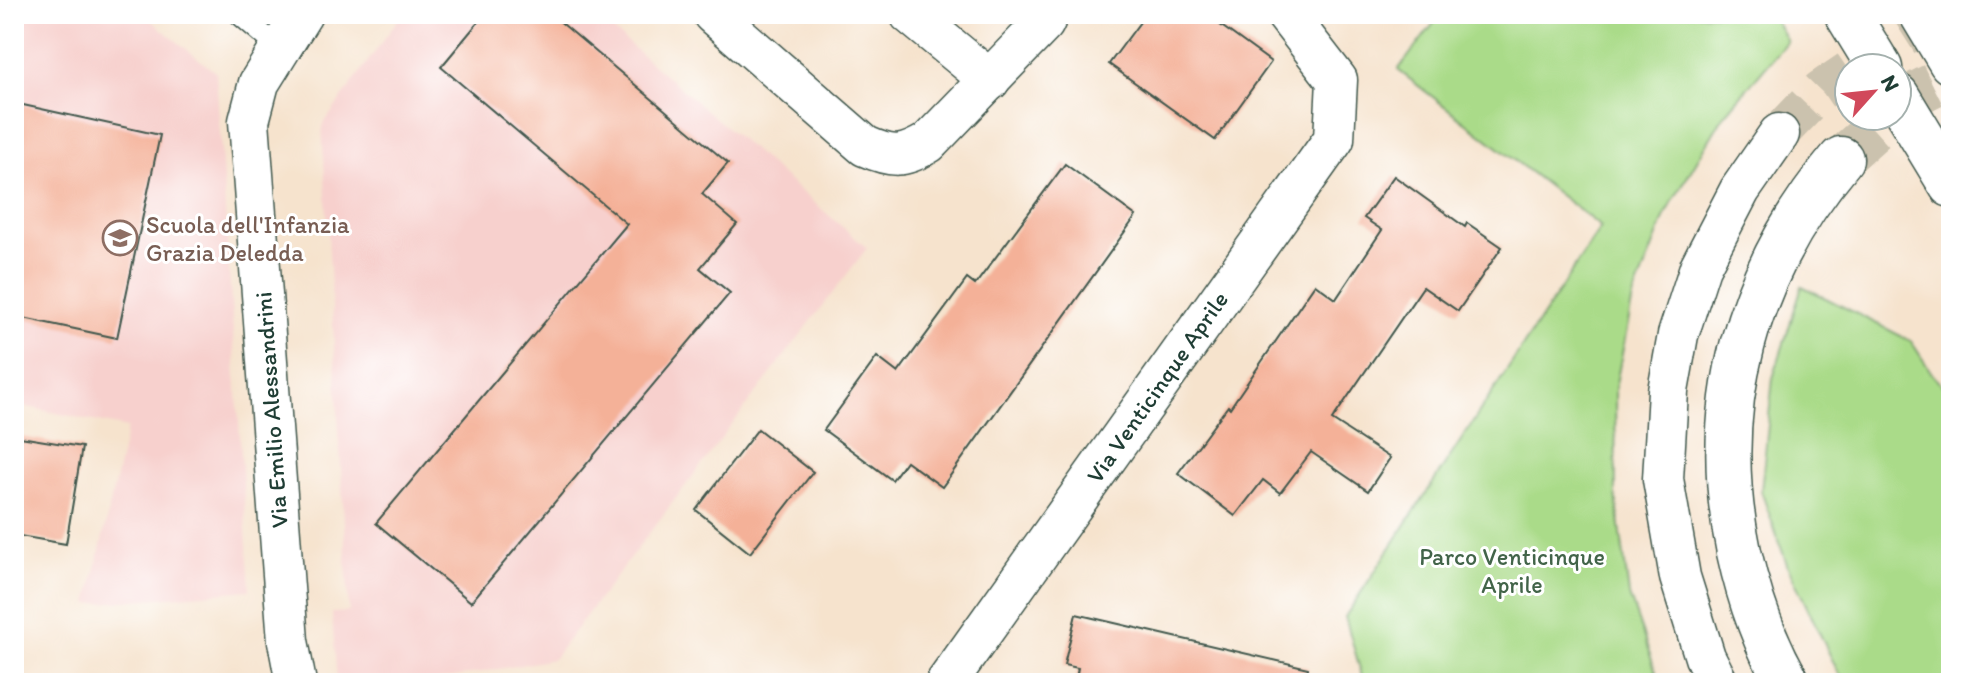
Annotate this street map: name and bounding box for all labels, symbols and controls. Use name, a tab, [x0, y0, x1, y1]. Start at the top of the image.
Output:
north arrow	[1833, 52, 1913, 132]
text: N	[1875, 70, 1906, 96]
place label: Scuola dell'Infanzia Grazia Deledda	[146, 210, 350, 267]
school or university icon: Scuola dell'Infanzia Grazia Deledda	[101, 219, 139, 257]
street label: Via Venticinque Aprile	[1080, 286, 1234, 488]
street label: Via Emilio Alessandrini	[248, 291, 294, 529]
park label: Parco Venticinque Aprile	[1419, 542, 1605, 599]

